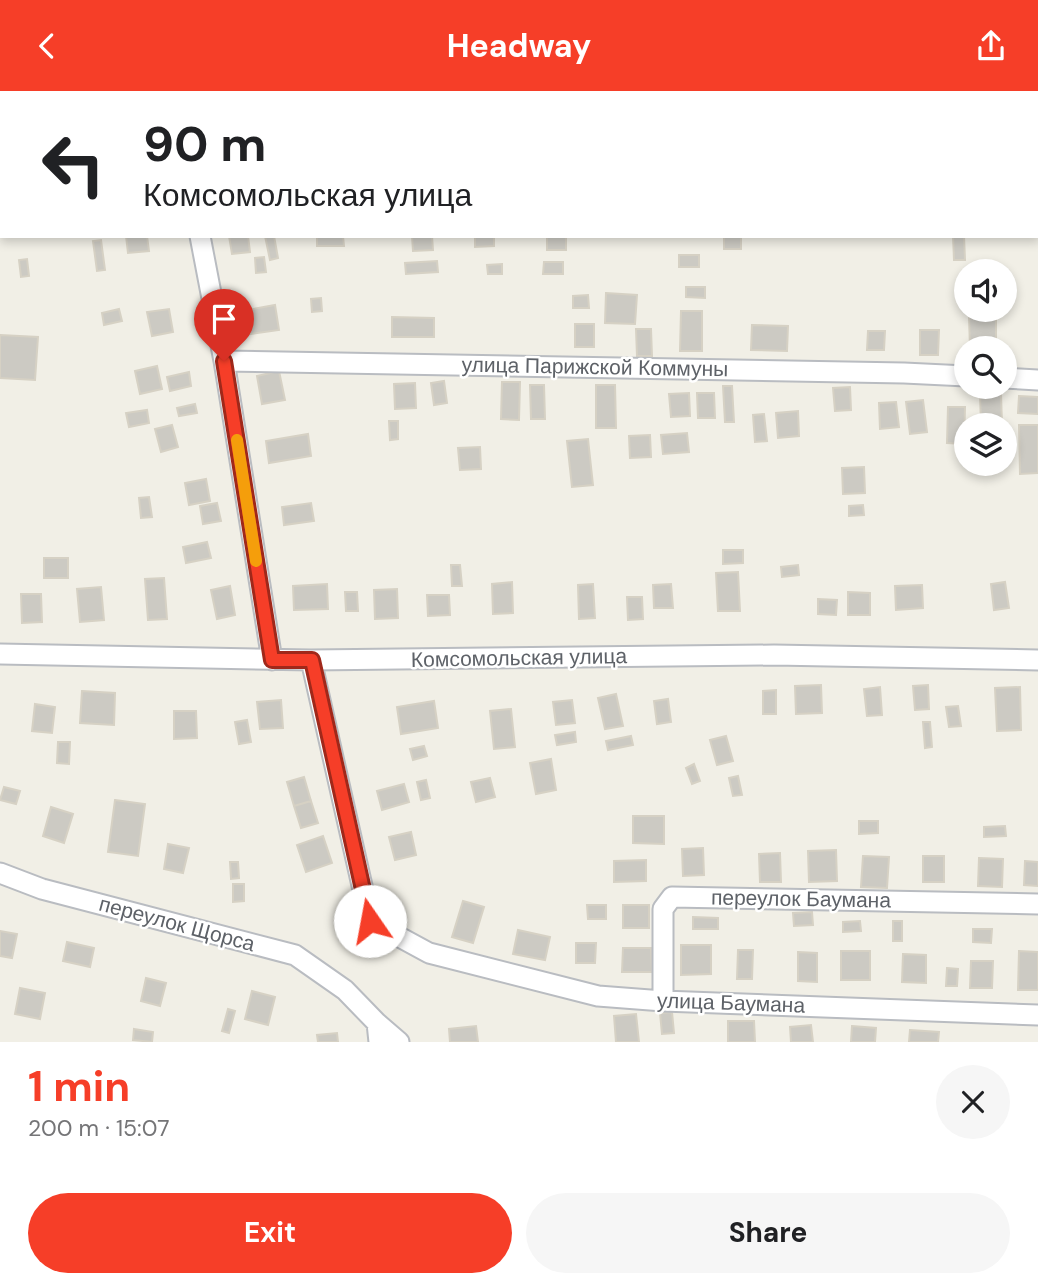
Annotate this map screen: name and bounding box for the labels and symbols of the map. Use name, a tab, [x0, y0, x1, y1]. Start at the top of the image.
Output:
pin	[194, 289, 254, 361]
street label: улица Парижской Коммуны	[461, 351, 729, 383]
street label: Комсомольская улица	[411, 642, 628, 674]
street label: переулок Баумана	[711, 883, 892, 915]
position arrow	[333, 884, 407, 958]
street label: переулок Щорса	[96, 890, 258, 958]
street label: улица Баумана	[656, 986, 806, 1020]

